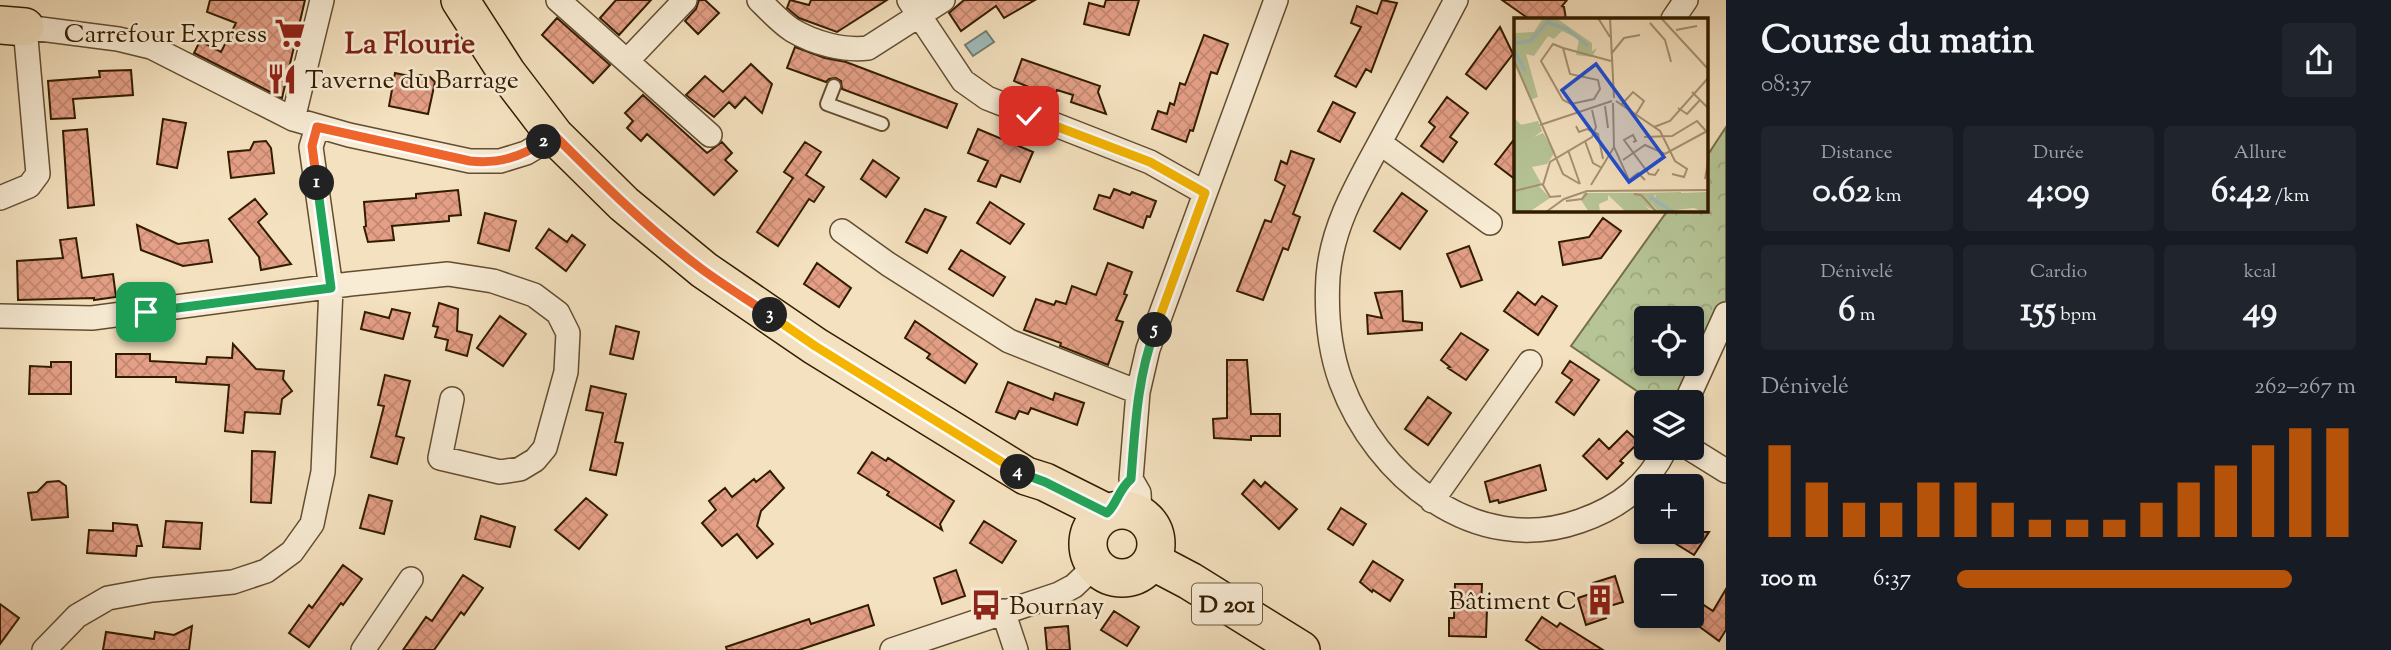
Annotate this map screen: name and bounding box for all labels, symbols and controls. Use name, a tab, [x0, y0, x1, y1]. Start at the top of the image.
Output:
supermarket icon: Carrefour Express	[273, 16, 307, 50]
text: Course du matin	[1761, 16, 2034, 70]
place label: Carrefour Express	[64, 17, 267, 54]
inset map	[1514, 18, 1708, 212]
button: share	[2282, 23, 2356, 97]
district label: La Flourie	[345, 24, 475, 67]
restaurant icon: Taverne du Barrage	[265, 62, 299, 96]
place label: Taverne du Barrage	[305, 63, 519, 100]
text: 08:37	[1761, 69, 1811, 102]
pin	[999, 86, 1059, 146]
icon: check	[1010, 97, 1048, 135]
pin: 2	[526, 124, 562, 160]
text: 2	[539, 128, 548, 155]
text: Distance	[1821, 140, 1893, 167]
text: Durée	[2033, 140, 2084, 167]
text: Allure	[2234, 140, 2287, 167]
pin: 1	[300, 166, 334, 200]
text: 0.62	[1812, 167, 1871, 218]
text: 4:09	[2028, 167, 2089, 218]
text: 6:42	[2211, 167, 2271, 218]
text: 1	[313, 169, 320, 196]
text: km	[1871, 183, 1901, 210]
text: /km	[2271, 183, 2309, 210]
text: Dénivelé	[1821, 259, 1893, 286]
text: Cardio	[2030, 259, 2087, 286]
text: kcal	[2244, 259, 2276, 286]
pin	[116, 282, 176, 342]
text: 6	[1838, 286, 1856, 337]
text: 155	[2020, 286, 2056, 337]
text: 49	[2243, 286, 2277, 337]
icon: arrive	[127, 293, 165, 331]
pin: 3	[752, 298, 788, 332]
text: 3	[766, 301, 773, 328]
text: m	[1856, 302, 1875, 329]
text: bpm	[2056, 302, 2097, 329]
map controls	[1634, 306, 1704, 628]
button: locate	[1634, 306, 1704, 376]
pin: 5	[1138, 312, 1172, 348]
text: 5	[1151, 316, 1158, 343]
text: Dénivelé	[1761, 371, 1849, 404]
text: 262–267 m	[2254, 371, 2356, 404]
button: layers	[1634, 390, 1704, 460]
pin: 4	[1000, 454, 1036, 490]
text: 4	[1013, 458, 1022, 485]
button: +	[1634, 474, 1704, 544]
button: −	[1634, 558, 1704, 628]
text: 100 m	[1761, 563, 1817, 596]
text: 6:37	[1873, 563, 1911, 596]
building icon: Bâtiment C	[1583, 583, 1617, 617]
road number: D 201	[1192, 584, 1262, 624]
place label: Bâtiment C	[1449, 584, 1577, 621]
bus stop icon: Bournay	[969, 588, 1003, 622]
place label: Bournay	[1009, 589, 1104, 626]

